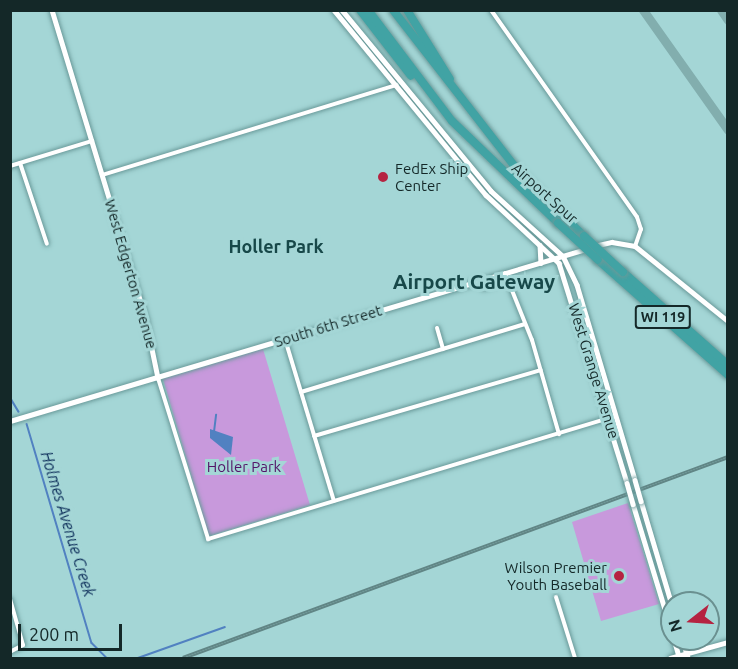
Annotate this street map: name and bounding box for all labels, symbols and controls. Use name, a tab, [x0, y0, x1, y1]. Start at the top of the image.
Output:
place label: FedEx Ship Center	[395, 159, 468, 194]
street label: Airport Spur	[508, 159, 582, 227]
marker: FedEx Ship Center	[376, 170, 390, 184]
street label: West Edgerton Avenue	[101, 197, 161, 351]
district label: Holler Park	[228, 235, 324, 257]
district label: Airport Gateway	[393, 268, 555, 294]
street label: South 6th Street	[272, 301, 384, 351]
street label: West Grange Avenue	[565, 301, 623, 441]
road number: WI 119	[634, 306, 692, 328]
water label: Holmes Avenue Creek	[37, 449, 99, 599]
park label: Holler Park	[207, 458, 281, 476]
place label: Wilson Premier Youth Baseball	[504, 558, 607, 593]
marker: Wilson Premier Youth Baseball	[612, 569, 626, 583]
north arrow	[660, 591, 720, 651]
scale bar	[21, 612, 124, 650]
text: N	[664, 617, 685, 634]
text: 200 m	[29, 624, 79, 644]

